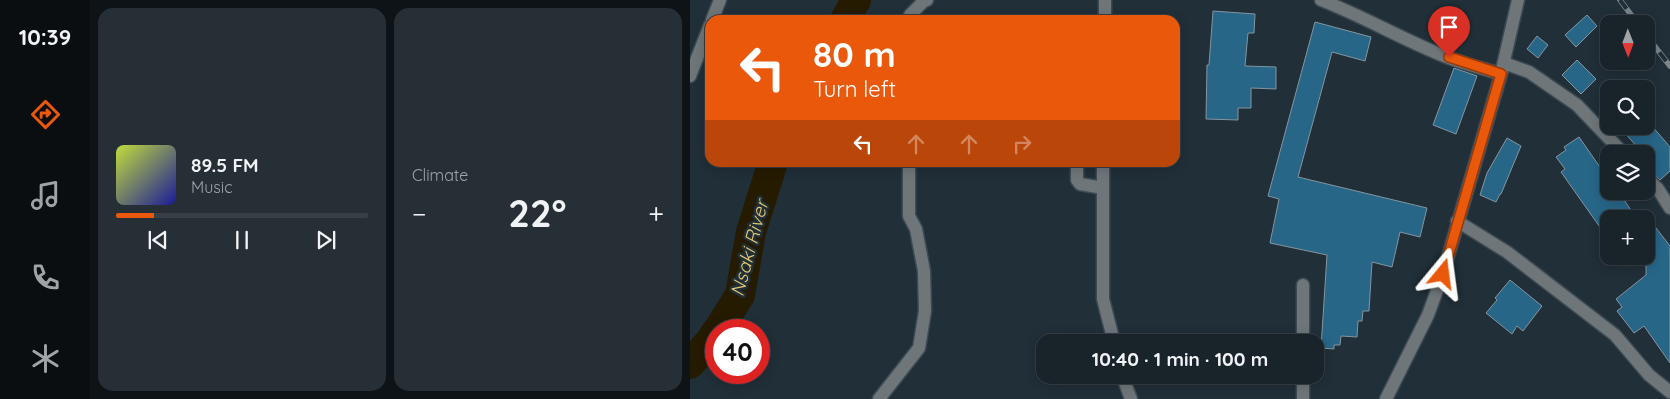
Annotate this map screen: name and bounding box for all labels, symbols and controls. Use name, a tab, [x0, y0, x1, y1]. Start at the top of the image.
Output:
pin	[1428, 6, 1470, 57]
icon: arrive	[1435, 13, 1463, 41]
north arrow	[1600, 15, 1655, 70]
map controls	[1600, 15, 1655, 265]
text: 10:39	[19, 23, 71, 51]
text: 80 m	[813, 32, 896, 76]
icon: left	[730, 35, 795, 100]
text: Turn left	[813, 75, 896, 103]
button: search	[1600, 80, 1655, 135]
icon: directions	[28, 97, 63, 132]
icon: left	[849, 130, 877, 158]
icon: ahead	[902, 130, 930, 158]
icon: ahead	[955, 130, 983, 158]
icon: right	[1008, 130, 1036, 158]
button: layers	[1600, 145, 1655, 200]
text: 89.5 FM	[191, 153, 259, 177]
text: Climate	[412, 165, 468, 185]
text: Music	[191, 177, 233, 197]
icon: music	[28, 178, 63, 213]
text: 22°	[508, 189, 566, 237]
water label: Nsaki River	[725, 195, 774, 299]
text: −	[412, 196, 427, 231]
text: +	[648, 196, 664, 231]
button: +	[1600, 210, 1655, 265]
icon: previous	[144, 226, 172, 254]
icon: pause	[228, 226, 256, 254]
icon: next	[312, 226, 340, 254]
position arrow	[1416, 247, 1468, 299]
icon: phone	[28, 260, 63, 295]
speed limit sign: 40	[705, 319, 770, 384]
icon: climate	[28, 341, 63, 376]
text: 10:40 · 1 min · 100 m	[1092, 347, 1268, 371]

